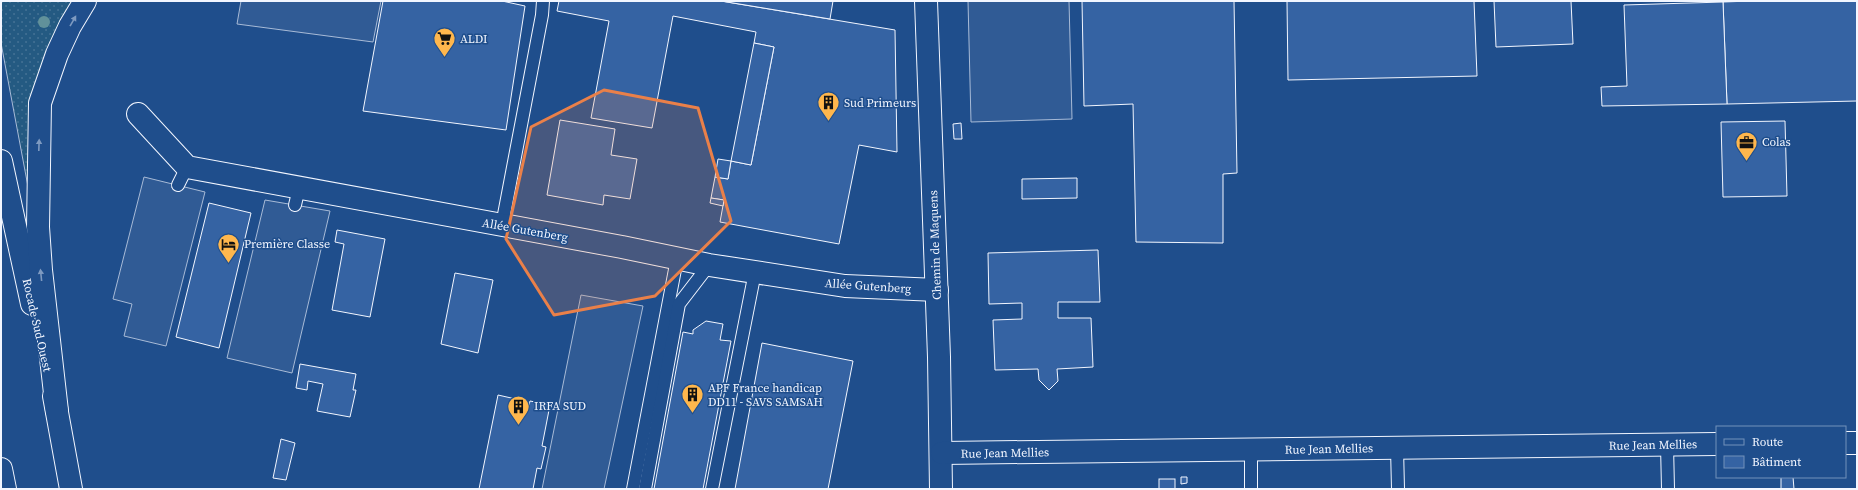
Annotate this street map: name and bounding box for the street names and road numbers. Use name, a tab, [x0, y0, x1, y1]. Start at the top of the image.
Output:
street label: Chemin de Maquens	[925, 190, 945, 300]
street label: Allée Gutenberg	[481, 215, 569, 245]
street label: Allée Gutenberg	[824, 275, 912, 297]
street label: Rocade Sud Ouest	[19, 277, 56, 373]
street label: Rue Jean Mellies	[1609, 436, 1697, 454]
street label: Rue Jean Mellies	[1285, 440, 1373, 458]
street label: Rue Jean Mellies	[961, 444, 1049, 462]

